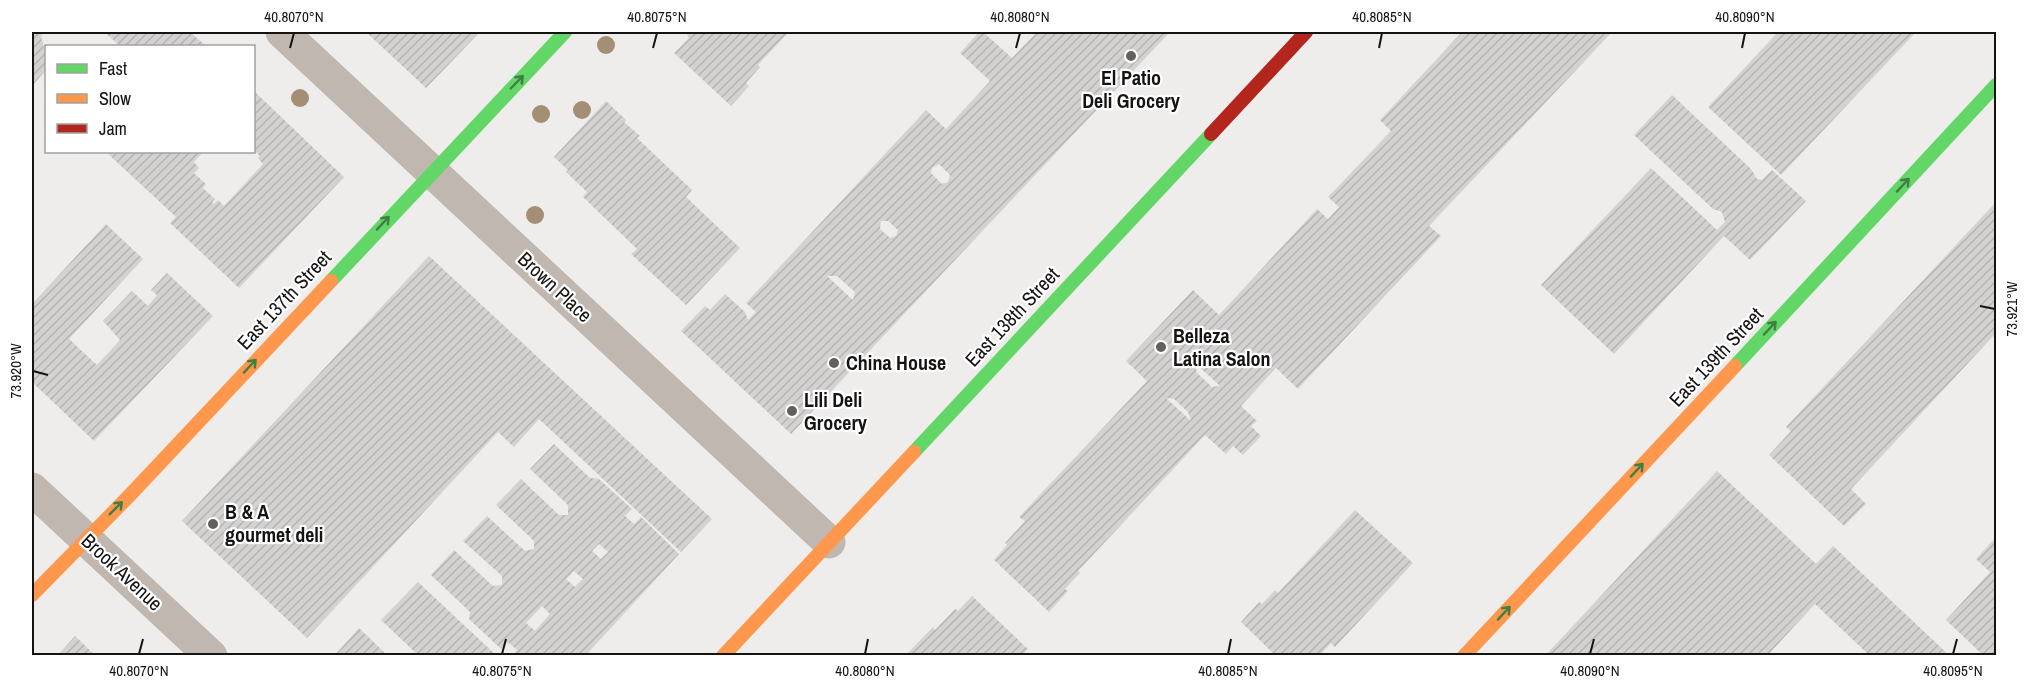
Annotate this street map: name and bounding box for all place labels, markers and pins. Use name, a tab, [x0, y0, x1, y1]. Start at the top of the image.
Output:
marker: El Patio Deli Grocery	[1124, 49, 1138, 63]
place label: El Patio Deli Grocery	[1082, 64, 1181, 114]
place label: Belleza Latina Salon	[1173, 322, 1271, 372]
marker: Belleza Latina Salon	[1154, 340, 1168, 354]
place label: China House	[846, 349, 946, 376]
marker: China House	[827, 356, 841, 370]
place label: Lili Deli Grocery	[804, 386, 868, 436]
marker: Lili Deli Grocery	[785, 404, 799, 418]
place label: B & A gourmet deli	[225, 498, 323, 548]
marker: B & A gourmet deli	[206, 517, 220, 531]

